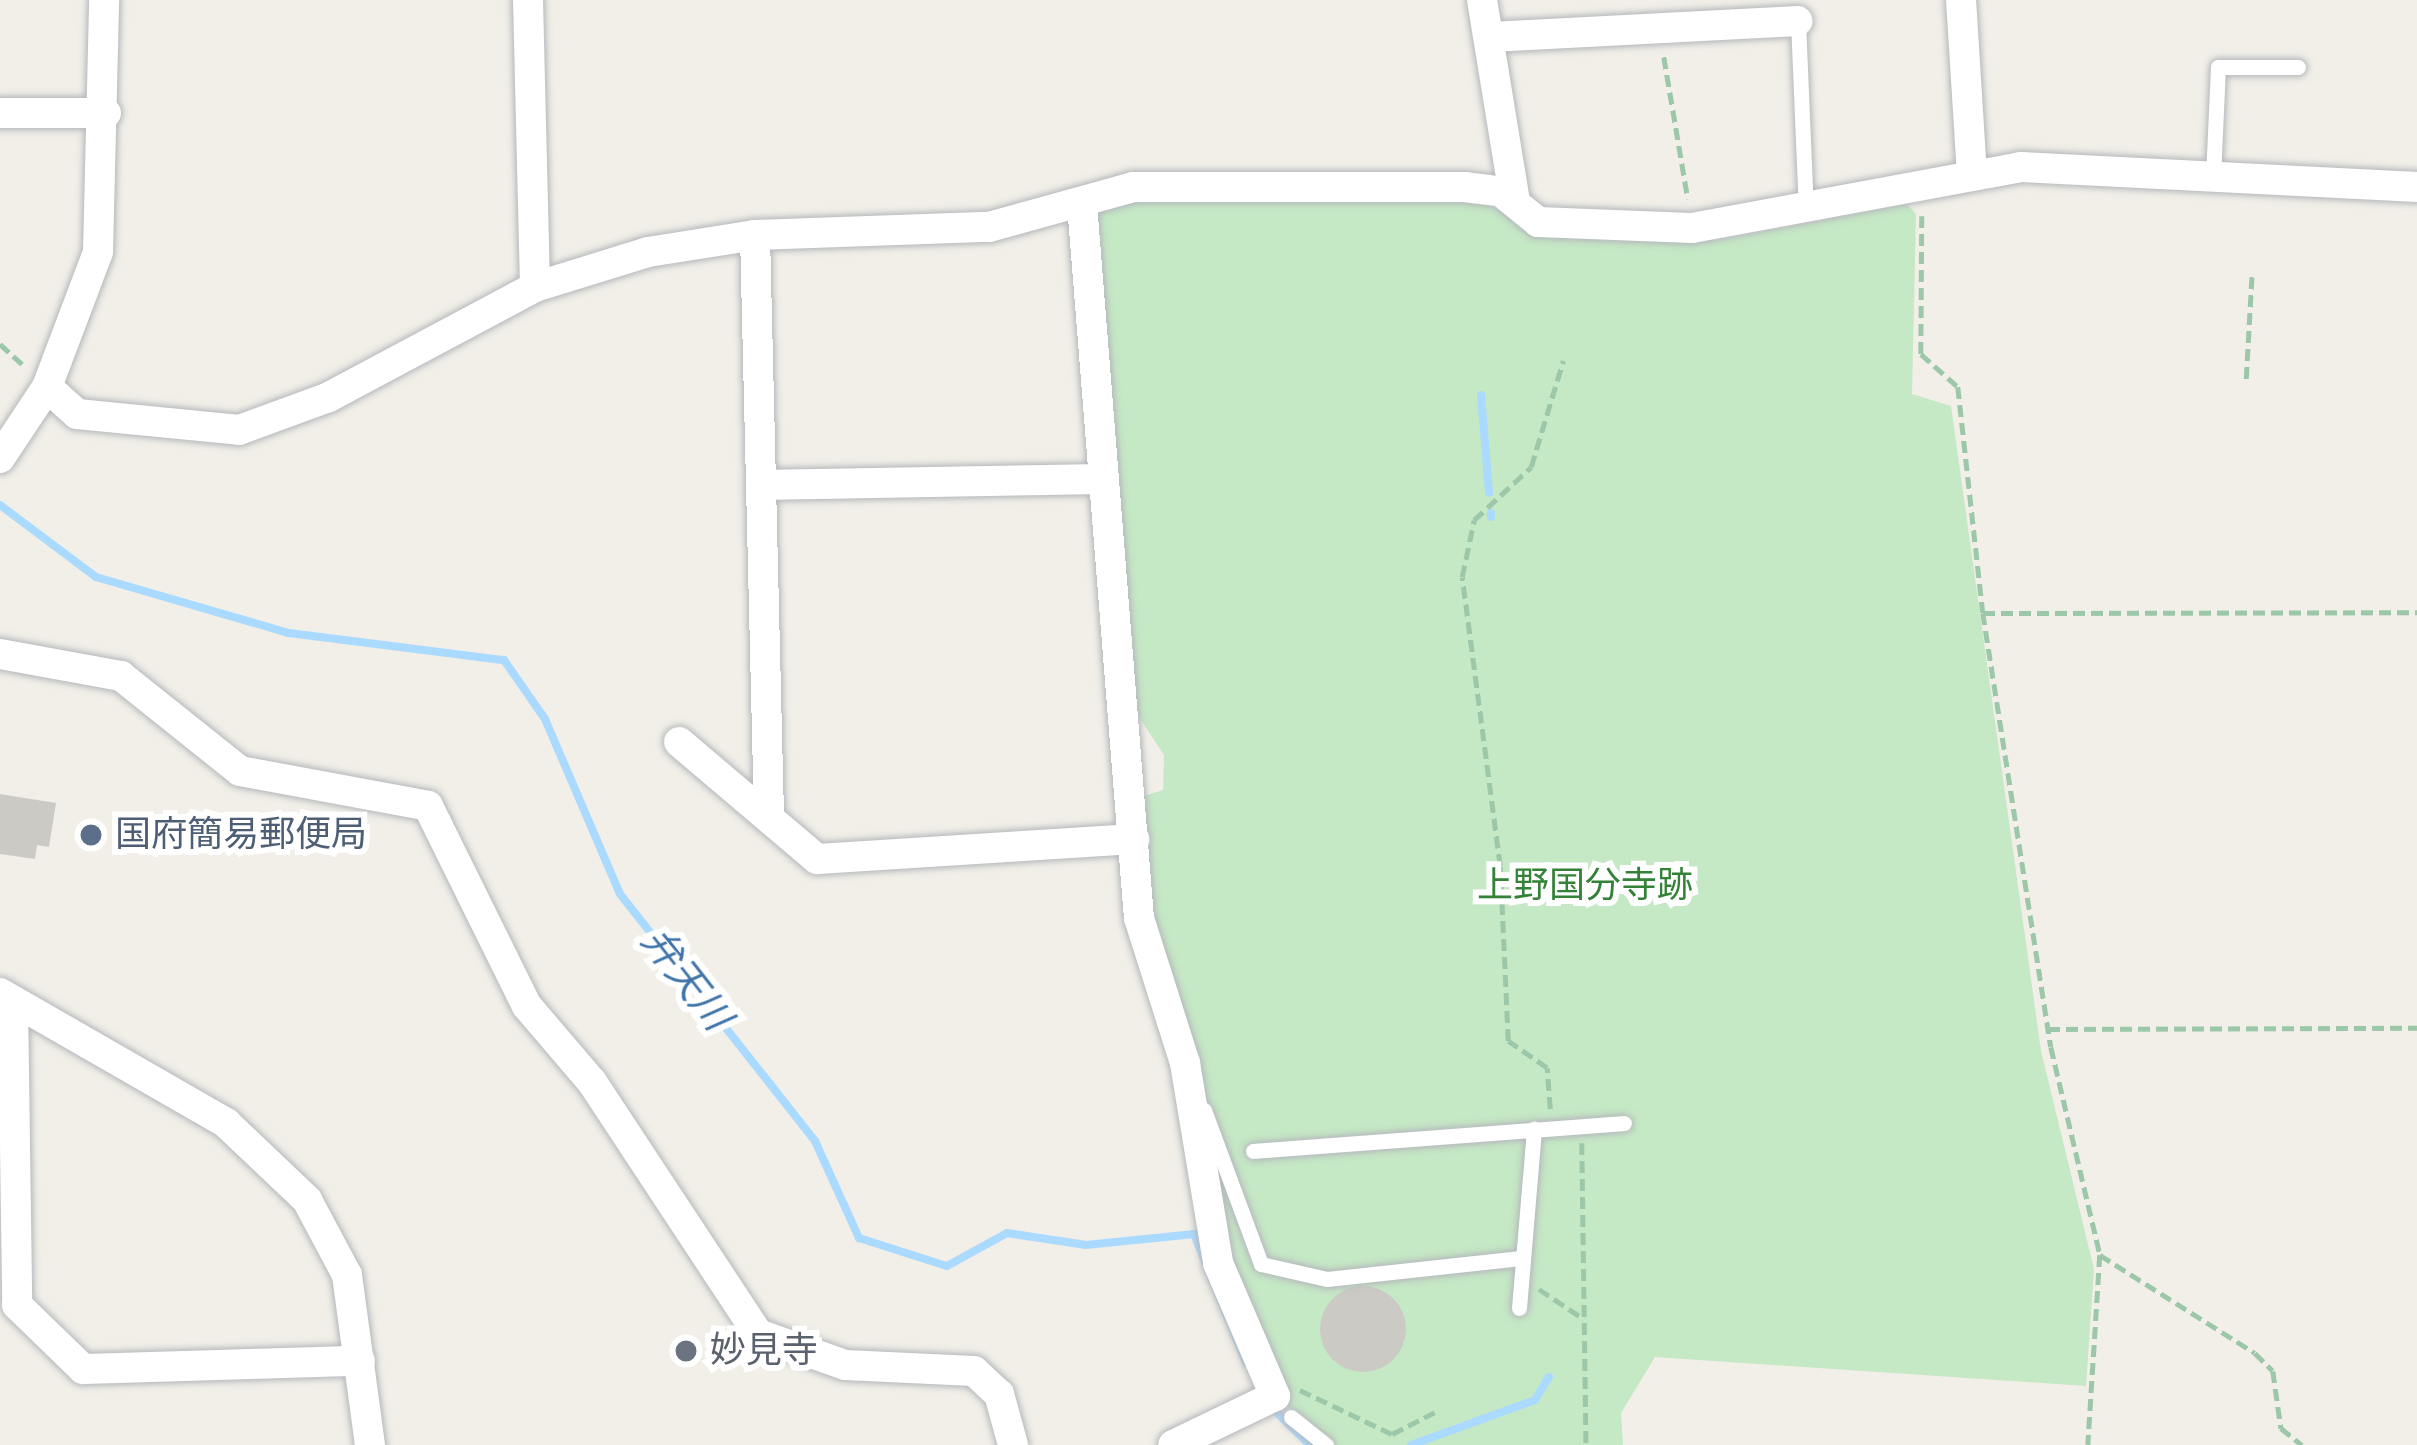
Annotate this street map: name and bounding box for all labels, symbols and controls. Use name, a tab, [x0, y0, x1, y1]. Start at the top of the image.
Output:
place label: 国府簡易郵便局	[115, 813, 367, 857]
marker: 国府簡易郵便局	[78, 822, 104, 848]
park label: 上野国分寺跡	[1477, 864, 1693, 908]
water label: 弁天川	[632, 918, 740, 1040]
place label: 妙見寺	[710, 1329, 818, 1373]
marker: 妙見寺	[673, 1338, 699, 1364]

